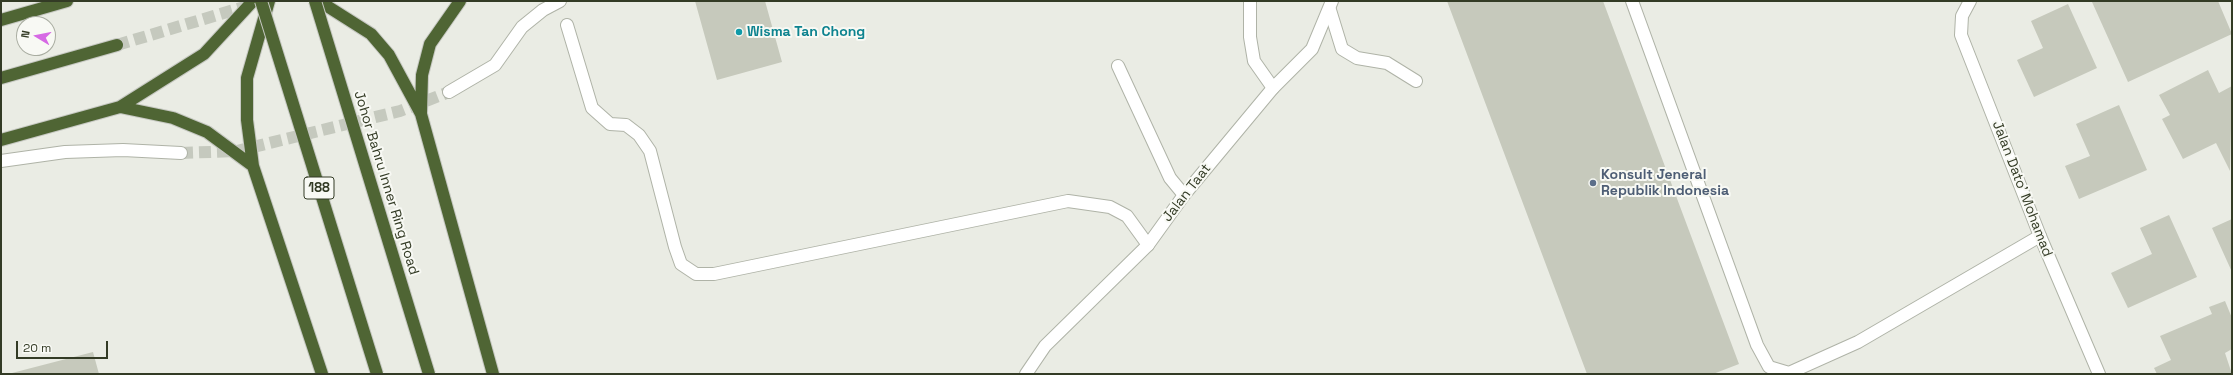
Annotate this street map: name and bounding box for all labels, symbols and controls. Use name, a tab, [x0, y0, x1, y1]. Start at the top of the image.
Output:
north arrow	[16, 16, 56, 56]
place label: Wisma Tan Chong	[747, 24, 865, 40]
marker: Wisma Tan Chong	[734, 27, 744, 37]
text: N	[18, 29, 33, 39]
street label: Johor Bahru Inner Ring Road	[350, 89, 422, 277]
street label: Jalan Dato' Mohamad	[1988, 119, 2056, 259]
street label: Jalan Taat	[1159, 161, 1215, 225]
place label: Konsult Jeneral Republik Indonesia	[1601, 167, 1729, 200]
road number: 188	[304, 177, 334, 199]
marker: Konsult Jeneral Republik Indonesia	[1588, 178, 1598, 188]
scale bar	[18, 333, 110, 359]
text: 20 m	[23, 340, 51, 356]

